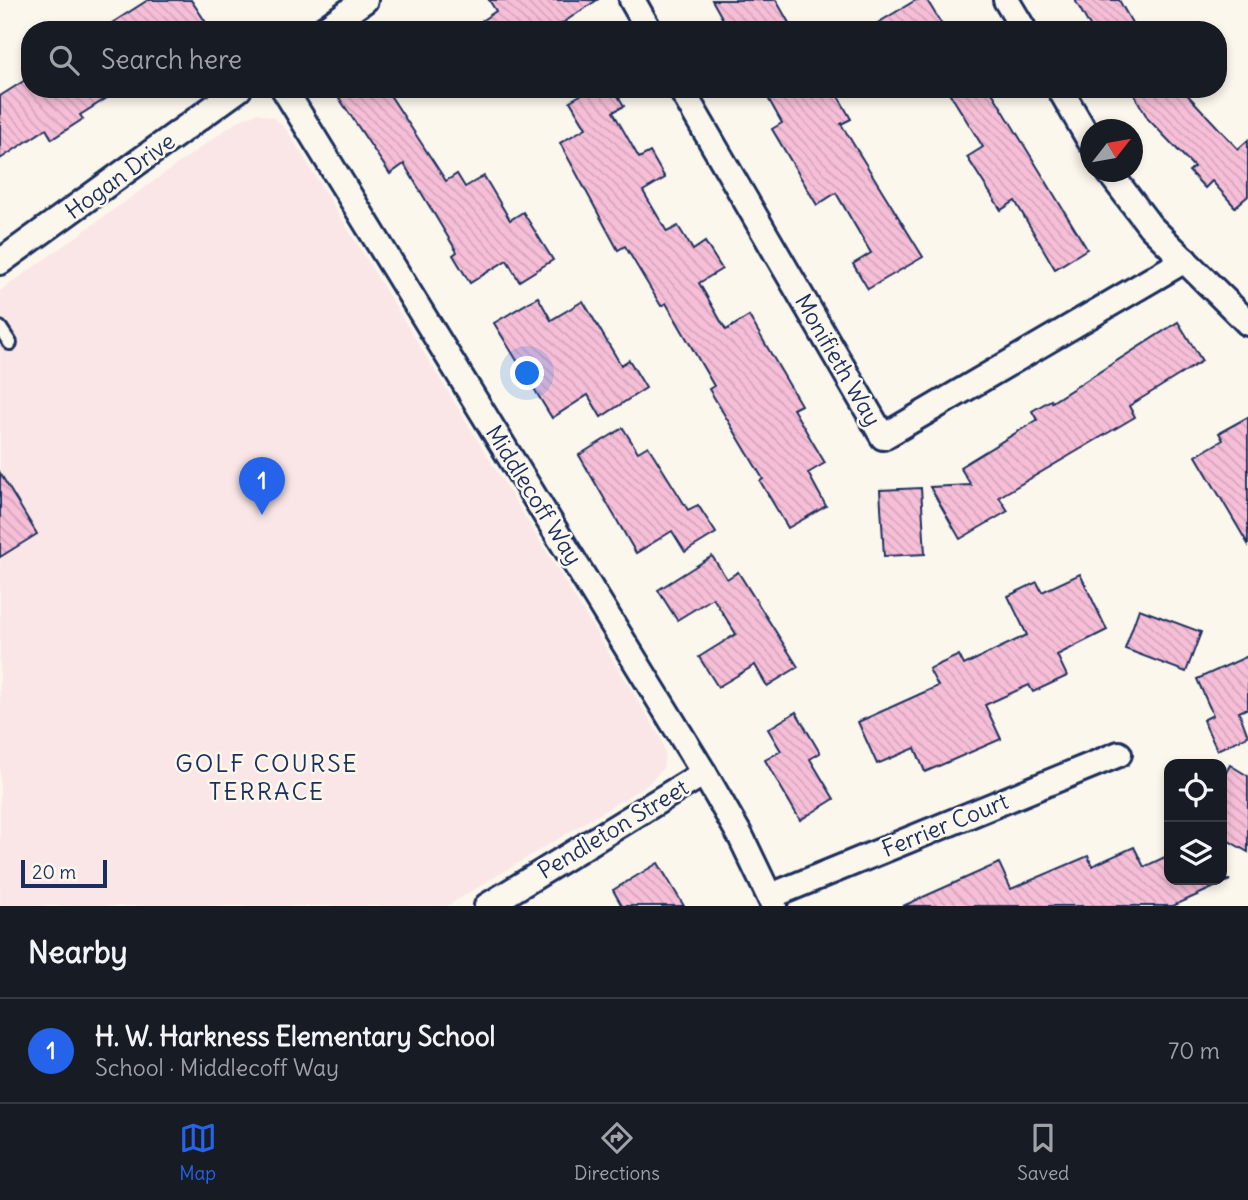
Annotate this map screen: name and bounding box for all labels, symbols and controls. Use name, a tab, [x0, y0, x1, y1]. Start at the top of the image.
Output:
search box	[21, 21, 1227, 98]
icon: search	[45, 41, 83, 79]
text: Search here	[101, 43, 242, 76]
north arrow	[1080, 119, 1143, 182]
street label: Hogan Drive	[59, 126, 180, 225]
street label: Monifieth Way	[789, 289, 888, 431]
your location	[510, 356, 544, 390]
street label: Middlecoff Way	[480, 419, 589, 570]
pin: 1	[239, 457, 285, 515]
district label: GOLF COURSE TERRACE	[175, 748, 359, 806]
map controls	[1164, 759, 1227, 885]
button: locate	[1164, 759, 1227, 822]
street label: Pendleton Street	[532, 772, 694, 885]
street label: Ferrier Court	[877, 786, 1012, 863]
button: layers	[1164, 822, 1227, 885]
scale bar	[21, 857, 107, 889]
text: 20 m	[32, 860, 76, 884]
text: Nearby	[28, 933, 128, 971]
text: H. W. Harkness Elementary School	[95, 1020, 495, 1053]
text: 1	[46, 1036, 56, 1065]
text: 70 m	[1168, 1036, 1220, 1065]
text: School · Middlecoff Way	[95, 1053, 339, 1082]
tab: Map	[179, 1119, 217, 1185]
tab: Directions	[574, 1119, 660, 1185]
tab: Saved	[1017, 1119, 1069, 1185]

